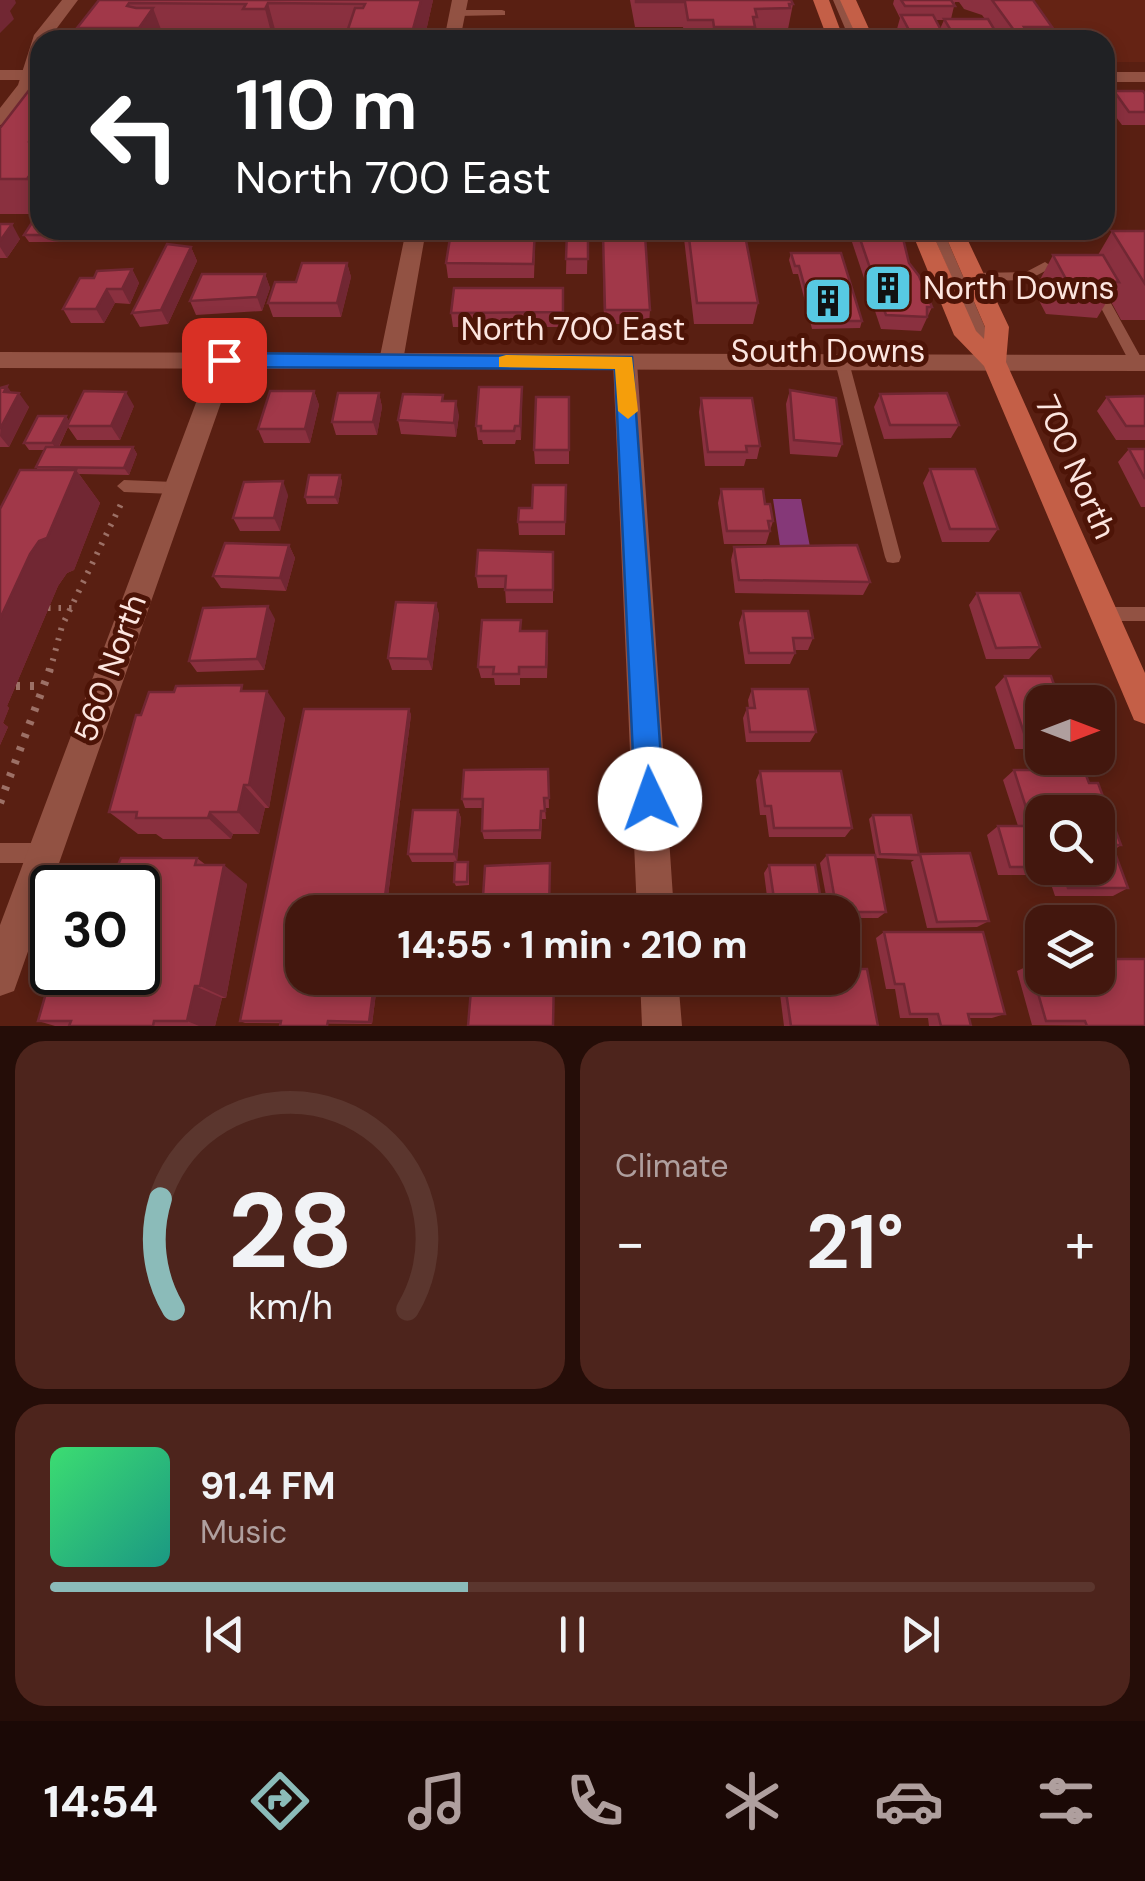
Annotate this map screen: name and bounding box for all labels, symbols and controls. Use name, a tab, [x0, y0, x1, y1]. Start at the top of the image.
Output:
text: 110 m	[235, 60, 418, 151]
icon: left	[70, 70, 200, 200]
text: North 700 East	[235, 148, 551, 207]
building icon: North Downs	[862, 262, 914, 314]
place label: North Downs	[923, 267, 1115, 309]
building icon: South Downs	[802, 275, 854, 327]
street label: North 700 East	[461, 308, 685, 350]
pin	[182, 318, 267, 403]
place label: South Downs	[731, 330, 925, 372]
icon: arrive	[197, 333, 252, 388]
street label: 700 North	[1026, 389, 1126, 545]
street label: 560 North	[64, 589, 156, 747]
north arrow	[1025, 685, 1115, 775]
map controls	[1025, 685, 1115, 995]
position arrow	[598, 747, 702, 851]
button: search	[1025, 795, 1115, 885]
speed limit sign: 30	[30, 865, 160, 995]
button: layers	[1025, 905, 1115, 995]
text: 14:55 · 1 min · 210 m	[398, 920, 747, 970]
text: Climate	[615, 1145, 729, 1187]
text: 28	[227, 1164, 353, 1299]
text: 21°	[806, 1194, 904, 1291]
text: −	[615, 1207, 645, 1279]
text: +	[1065, 1207, 1095, 1279]
text: km/h	[248, 1284, 332, 1330]
text: 91.4 FM	[200, 1461, 336, 1511]
text: Music	[200, 1511, 287, 1553]
icon: previous	[197, 1607, 252, 1662]
icon: pause	[545, 1607, 600, 1662]
icon: next	[893, 1607, 948, 1662]
icon: directions	[245, 1766, 315, 1836]
icon: music	[402, 1766, 472, 1836]
icon: phone	[560, 1766, 630, 1836]
icon: climate	[717, 1766, 787, 1836]
icon: car	[874, 1766, 944, 1836]
icon: filters	[1031, 1766, 1101, 1836]
text: 14:54	[44, 1772, 158, 1831]

